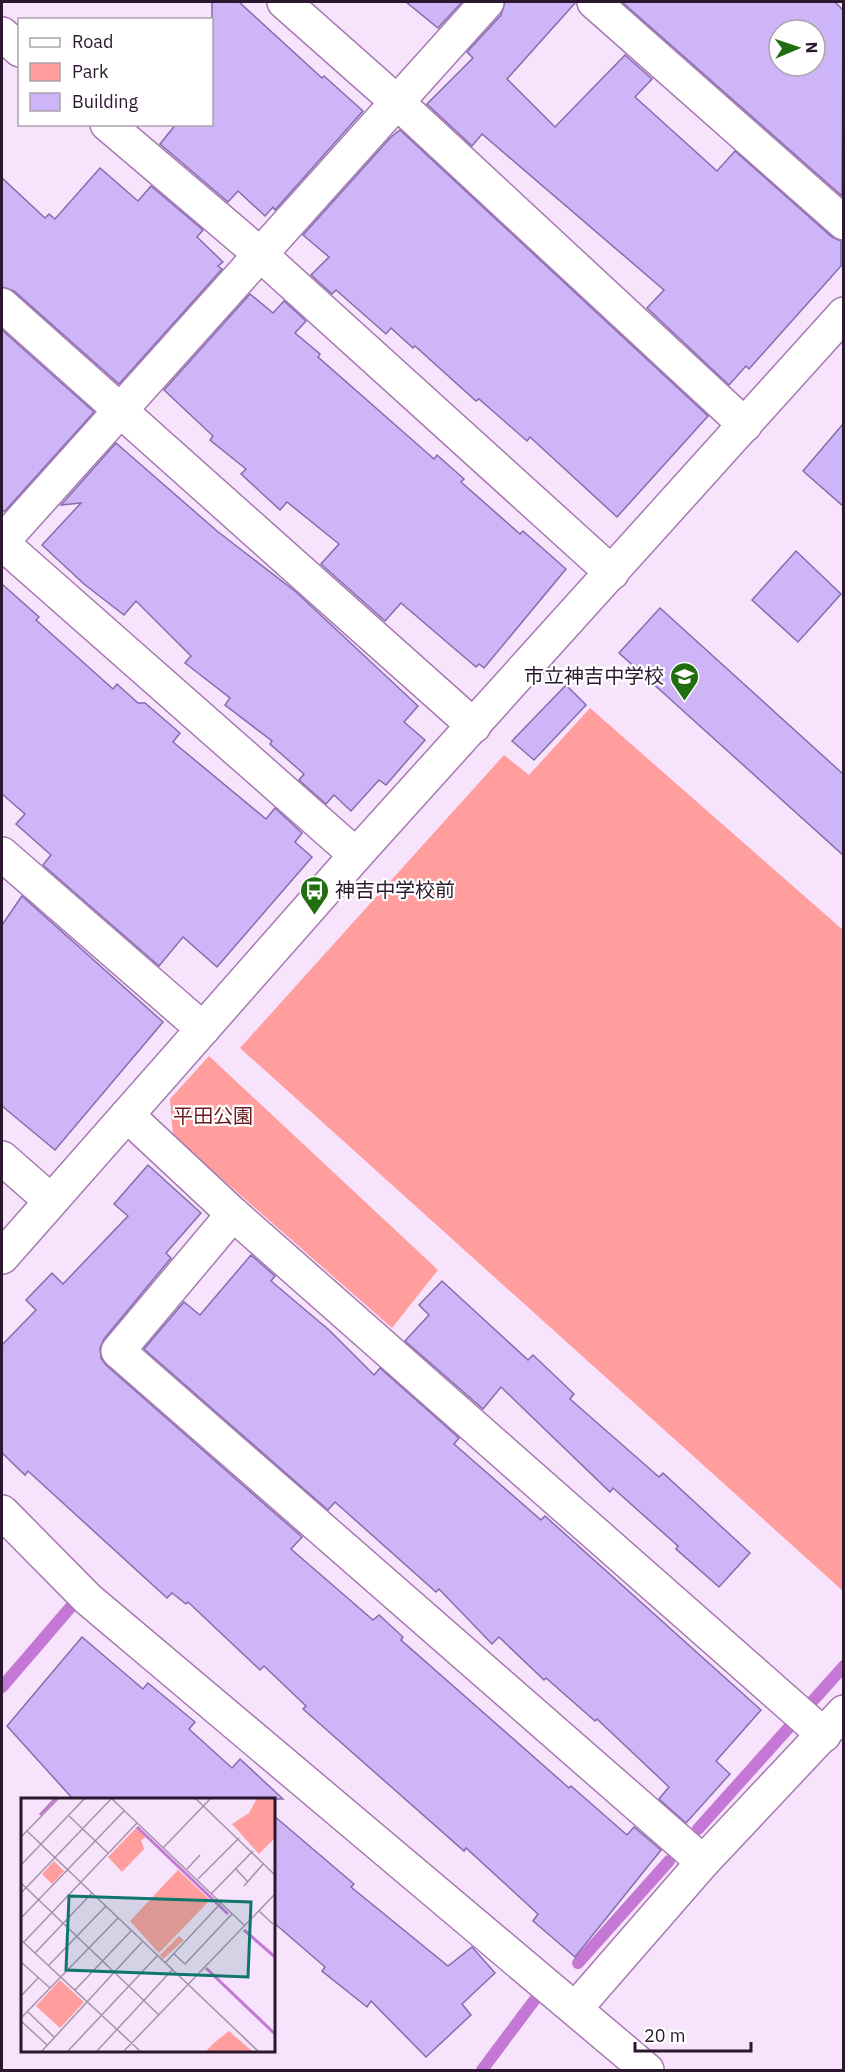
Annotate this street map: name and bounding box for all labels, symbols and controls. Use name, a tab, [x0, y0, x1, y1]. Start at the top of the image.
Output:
legend	[18, 18, 213, 126]
north arrow	[767, 18, 827, 78]
text: Road	[72, 30, 113, 53]
text: N	[802, 41, 822, 54]
text: Park	[72, 60, 109, 83]
text: Building	[72, 90, 139, 113]
school or university icon: 市立神吉中学校	[669, 660, 701, 702]
place label: 市立神吉中学校	[524, 662, 664, 689]
bus stop icon: 神吉中学校前	[298, 874, 330, 916]
place label: 神吉中学校前	[335, 876, 455, 903]
park label: 平田公園	[173, 1102, 253, 1129]
inset map	[21, 1798, 274, 2051]
scale bar	[635, 2015, 750, 2053]
text: 20 m	[644, 2024, 686, 2047]

